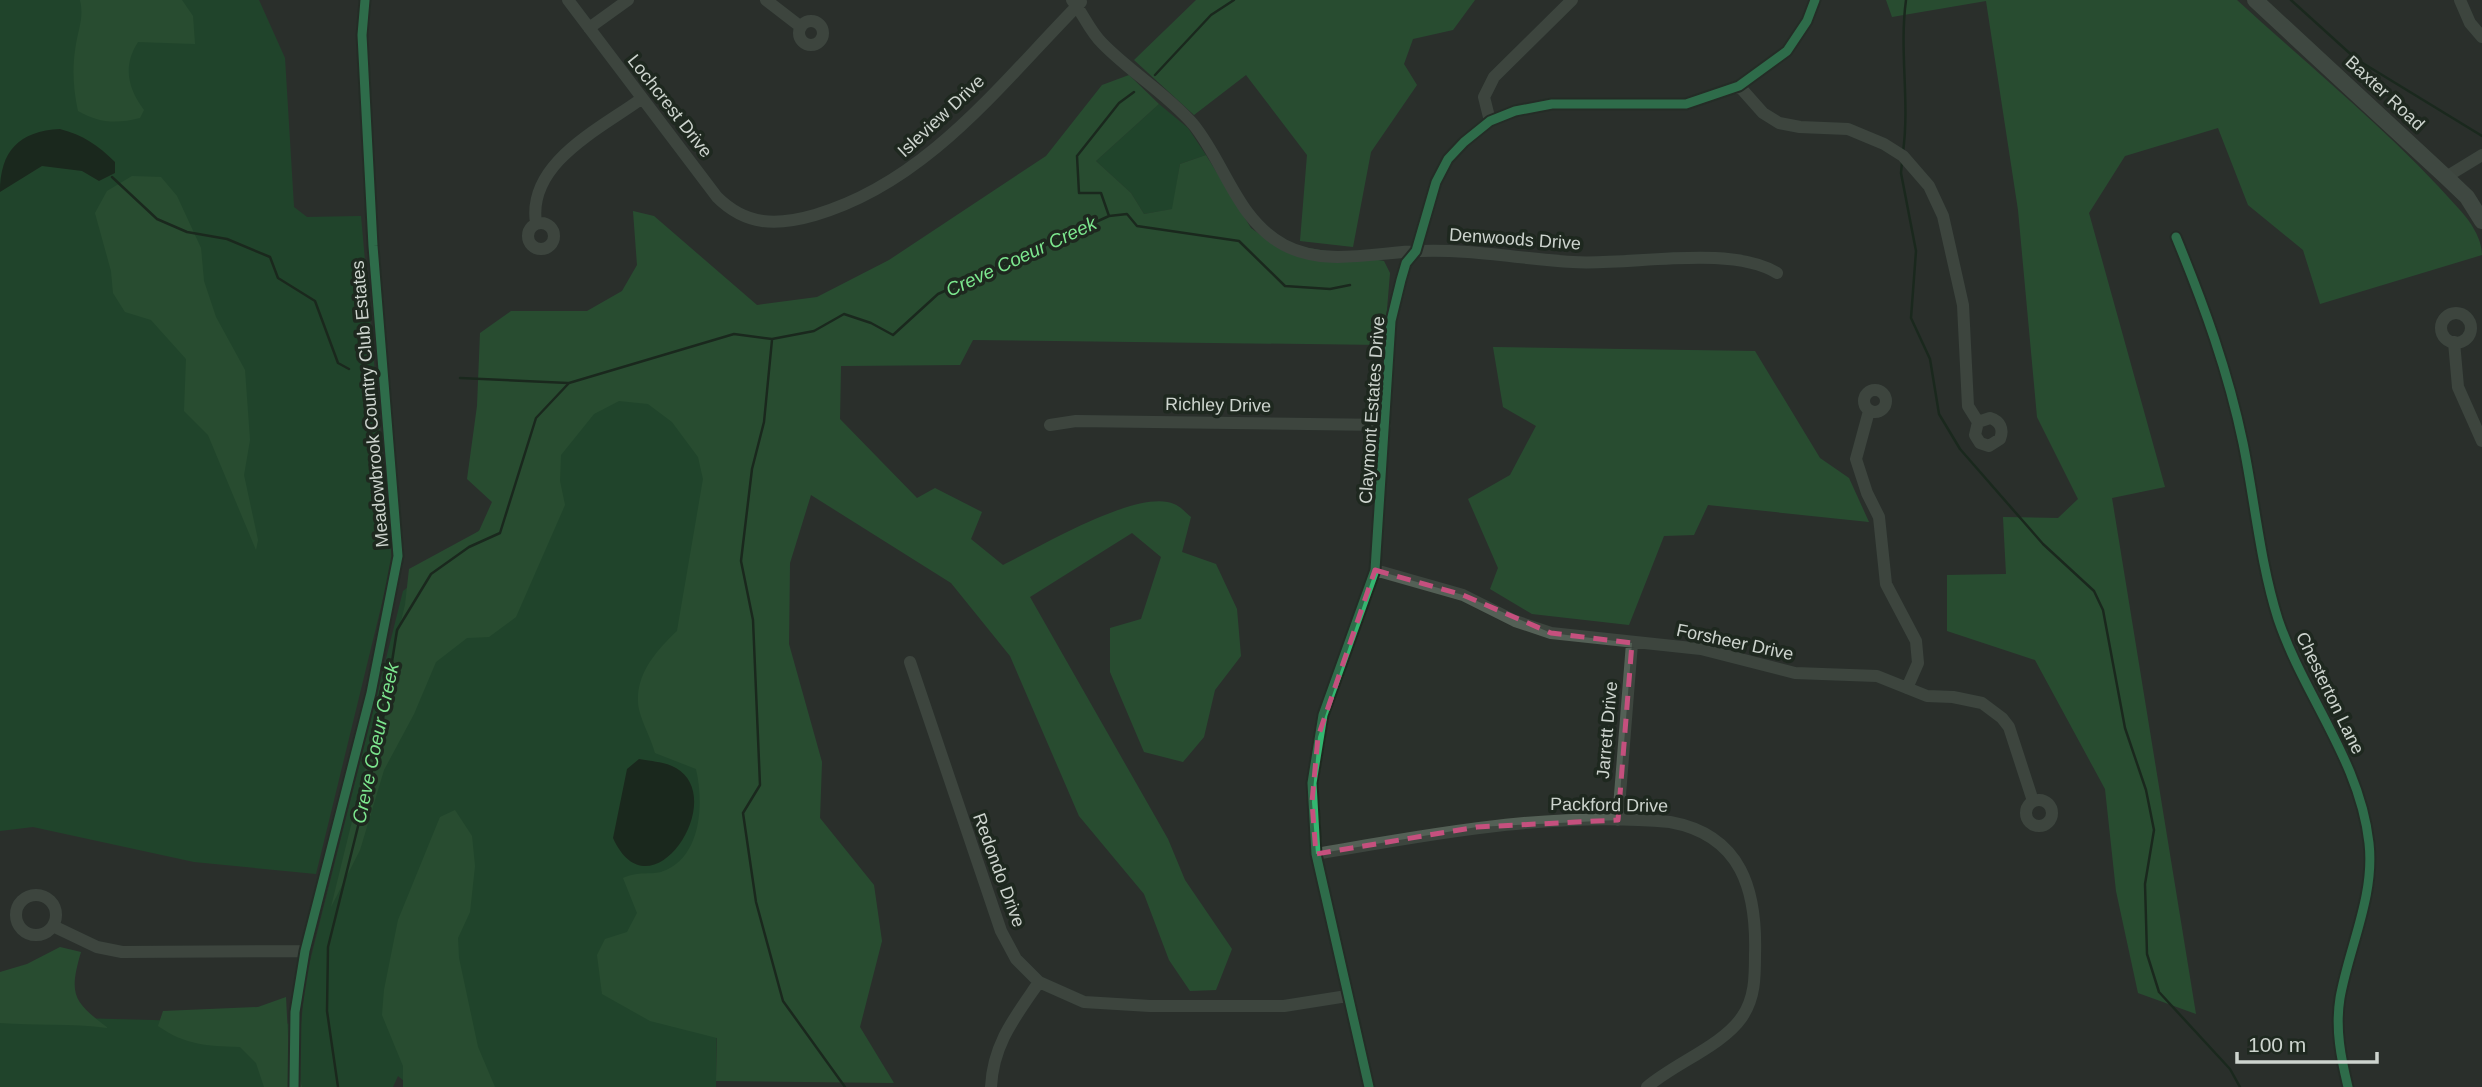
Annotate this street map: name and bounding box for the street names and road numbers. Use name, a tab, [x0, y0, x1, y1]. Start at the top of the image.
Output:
street label: Lochcrest Drive	[624, 51, 716, 161]
street label: Baxter Road	[2342, 52, 2428, 134]
street label: Isleview Drive	[894, 71, 988, 161]
street label: Denwoods Drive	[1448, 224, 1582, 254]
street label: Meadowbrook Country Club Estates	[347, 260, 393, 548]
street label: Claymont Estates Drive	[1355, 316, 1389, 504]
street label: Richley Drive	[1165, 394, 1271, 416]
street label: Forsheer Drive	[1675, 620, 1795, 664]
street label: Chesterton Lane	[2292, 629, 2368, 757]
street label: Jarrett Drive	[1593, 680, 1621, 780]
street label: Packford Drive	[1550, 794, 1668, 816]
street label: Redondo Drive	[969, 810, 1029, 930]

